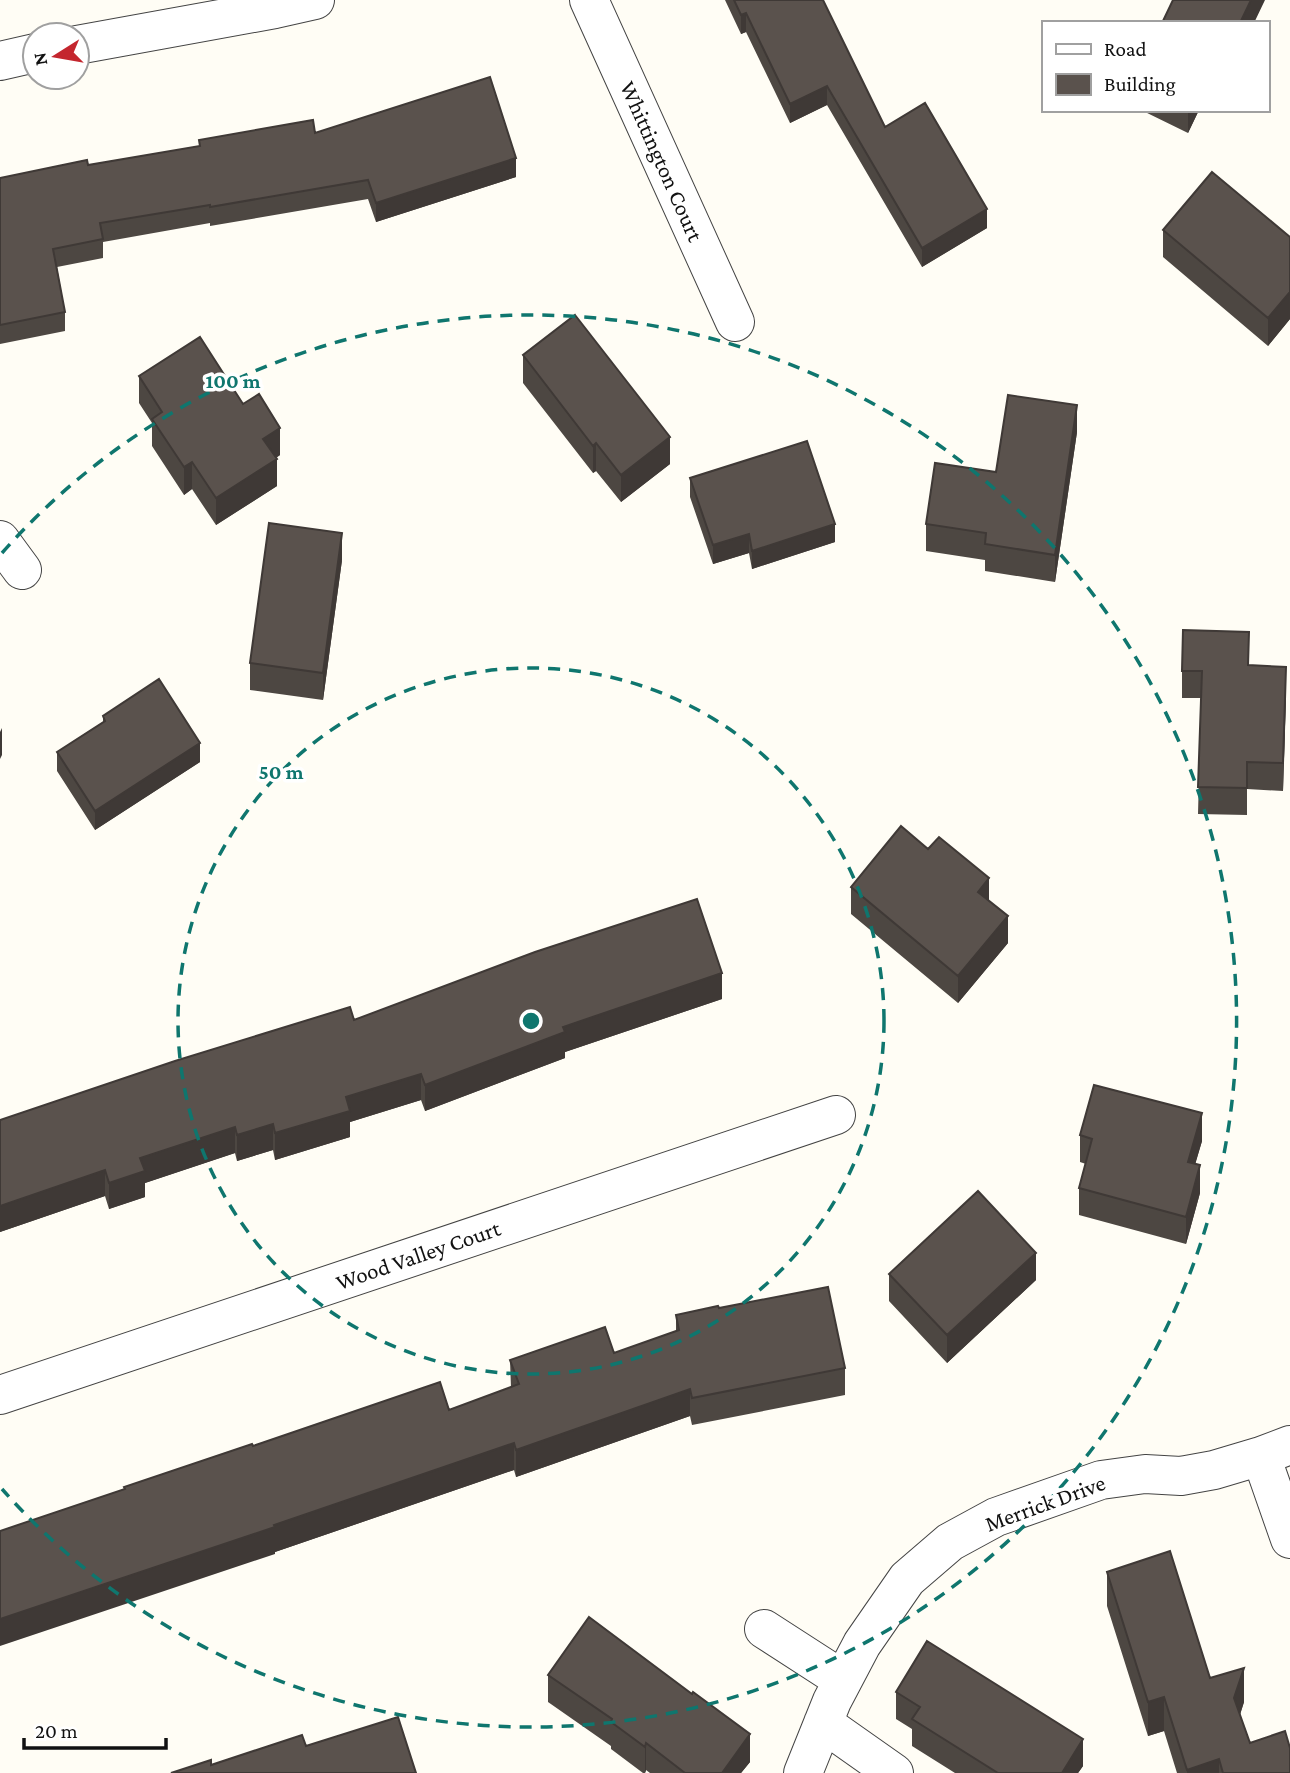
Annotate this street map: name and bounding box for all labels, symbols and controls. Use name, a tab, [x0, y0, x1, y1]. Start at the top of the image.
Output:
north arrow	[21, 21, 91, 91]
legend	[1042, 21, 1269, 112]
text: Road	[1104, 37, 1147, 61]
text: N	[28, 51, 51, 68]
text: Building	[1104, 72, 1176, 96]
street label: Whittington Court	[615, 77, 709, 245]
text: 100 m	[205, 369, 261, 393]
text: 50 m	[259, 760, 304, 784]
centre of rings	[519, 1009, 543, 1033]
street label: Wood Valley Court	[332, 1215, 504, 1295]
street label: Merrick Drive	[981, 1469, 1109, 1537]
scale bar	[24, 1706, 166, 1750]
text: 20 m	[35, 1719, 78, 1743]

